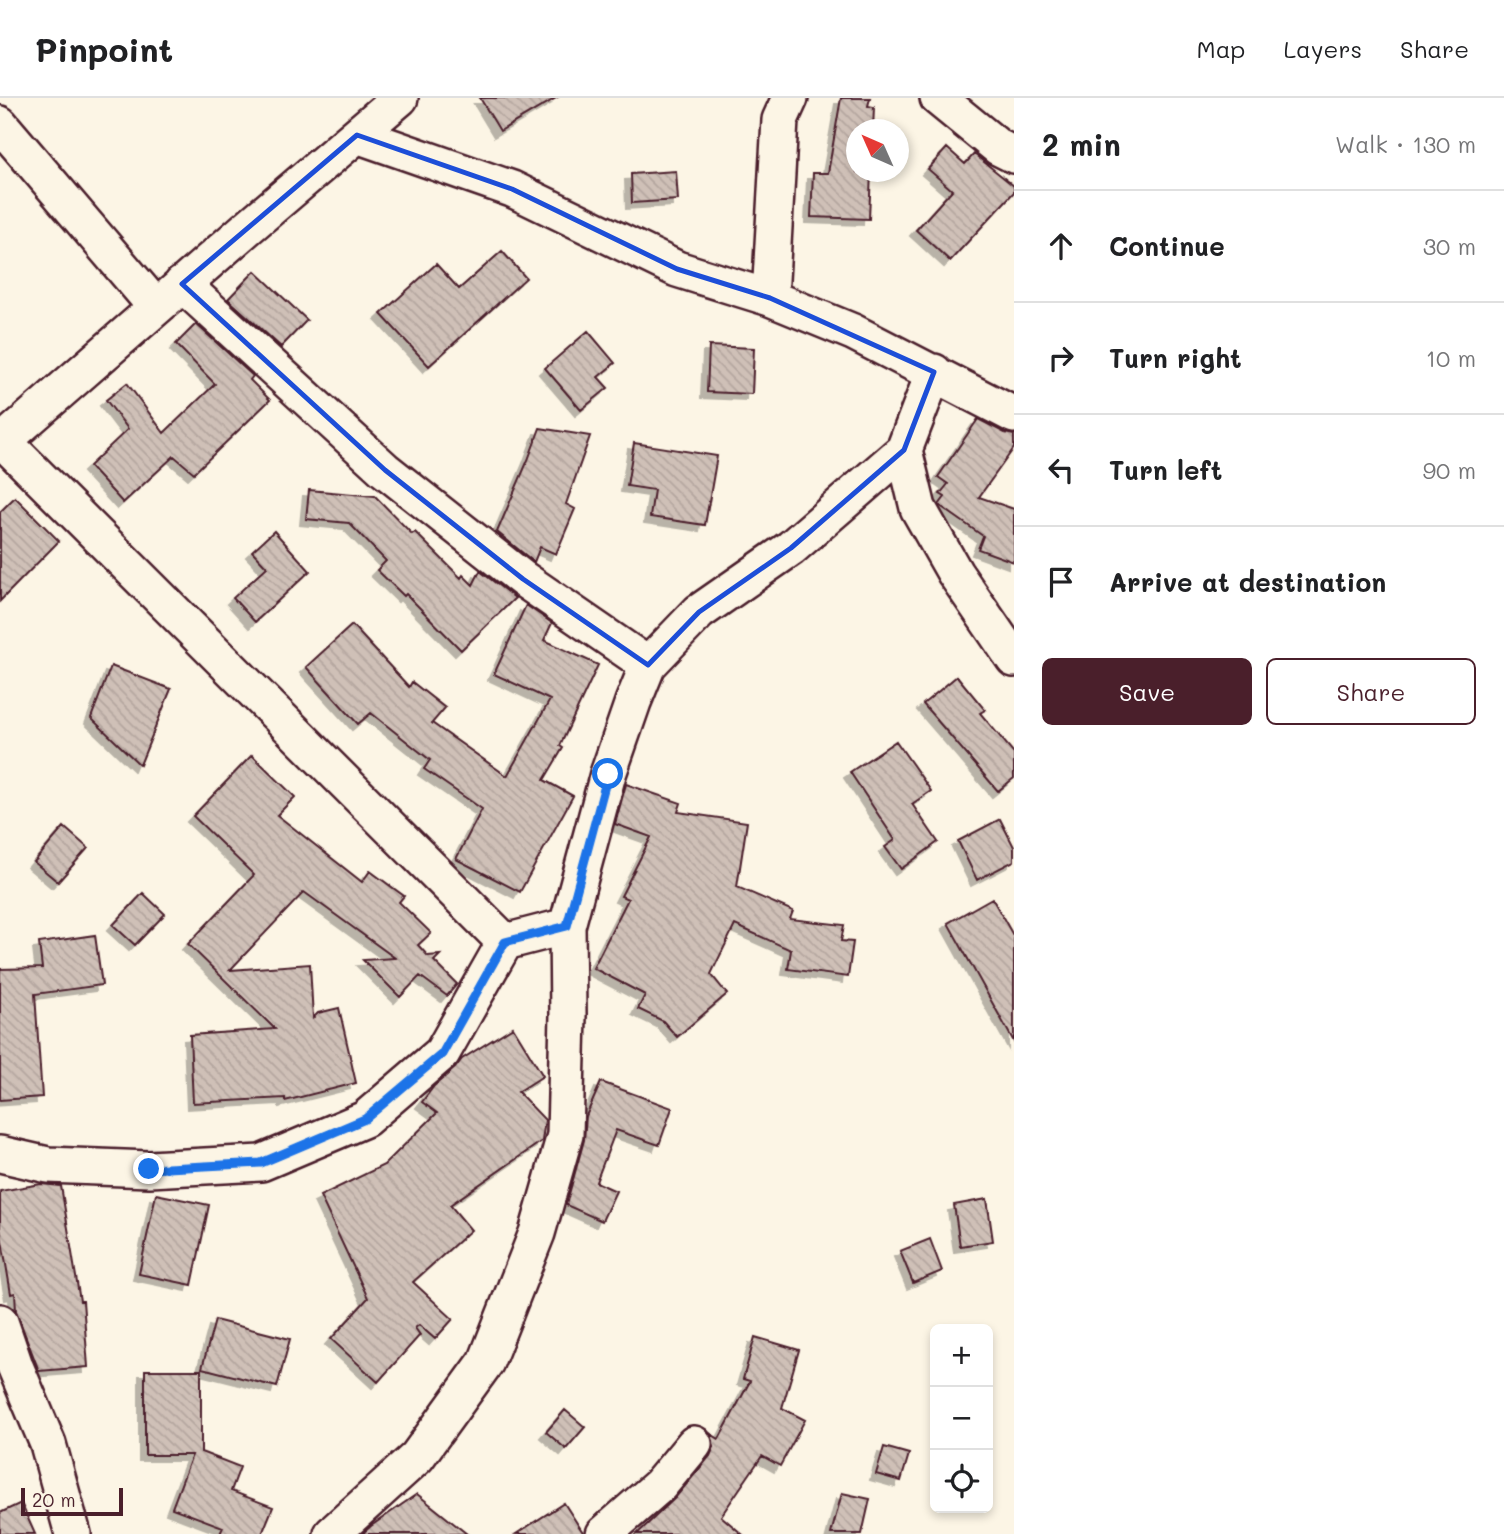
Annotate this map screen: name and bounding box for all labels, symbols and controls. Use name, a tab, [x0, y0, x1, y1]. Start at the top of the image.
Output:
text: Pinpoint	[35, 27, 173, 70]
text: Map	[1197, 33, 1245, 64]
text: Layers	[1283, 33, 1362, 64]
text: Share	[1400, 33, 1469, 64]
north arrow	[846, 119, 909, 182]
text: 2 min	[1042, 124, 1121, 164]
text: Walk · 130 m	[1335, 129, 1476, 159]
icon: ahead	[1042, 227, 1080, 265]
text: Continue	[1109, 229, 1225, 263]
text: 30 m	[1423, 231, 1476, 261]
icon: right	[1042, 339, 1080, 377]
text: Turn right	[1109, 341, 1242, 375]
text: 10 m	[1426, 343, 1476, 373]
icon: left	[1042, 451, 1080, 489]
text: Turn left	[1109, 453, 1222, 487]
text: 90 m	[1423, 455, 1476, 485]
icon: arrive	[1042, 563, 1080, 601]
text: Arrive at destination	[1109, 565, 1386, 599]
button: Save	[1042, 658, 1252, 725]
button: Share	[1266, 658, 1476, 725]
route start	[592, 758, 623, 789]
route end	[133, 1153, 164, 1184]
map controls	[930, 1324, 993, 1513]
button: +	[930, 1324, 993, 1387]
button: −	[930, 1387, 993, 1450]
button: locate	[930, 1450, 993, 1513]
scale bar	[21, 1485, 122, 1517]
text: 20 m	[32, 1487, 76, 1512]

